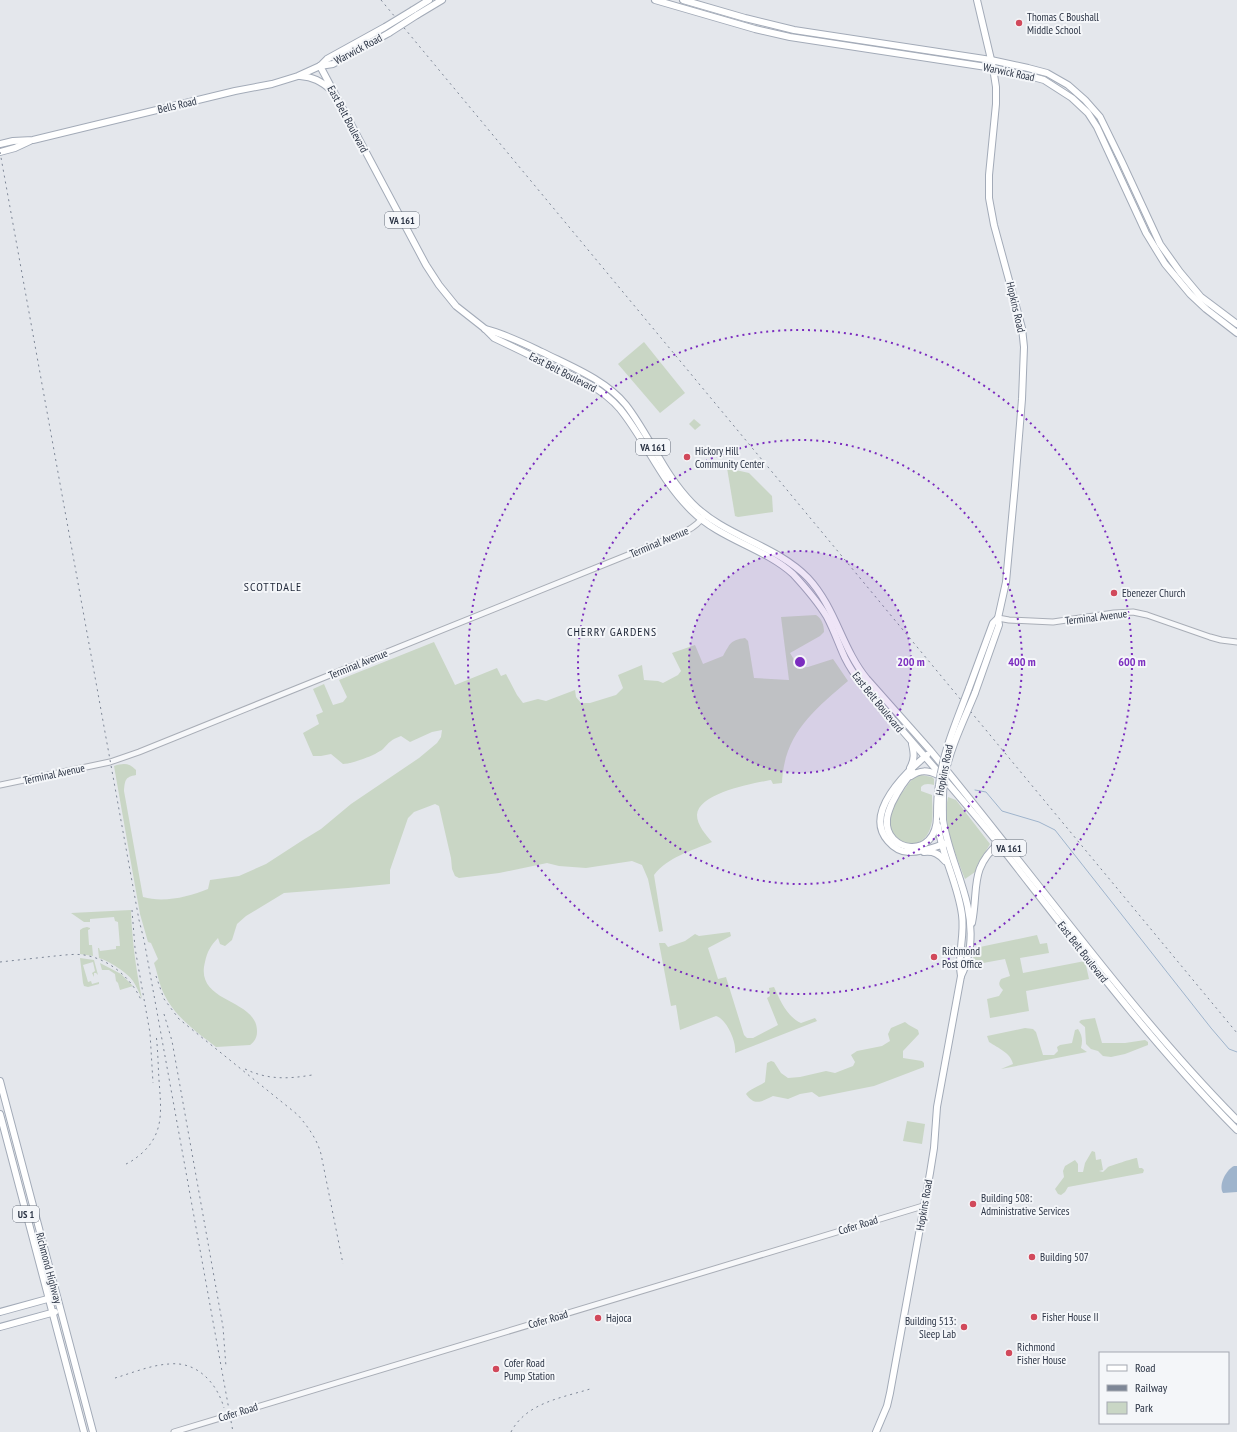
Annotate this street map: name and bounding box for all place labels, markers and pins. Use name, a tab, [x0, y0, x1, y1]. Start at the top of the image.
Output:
place label: Thomas C Boushall Middle School	[1027, 10, 1099, 37]
marker: Thomas C Boushall Middle School	[1014, 18, 1024, 28]
place label: Hickory Hill Community Center	[695, 444, 765, 471]
marker: Hickory Hill Community Center	[682, 452, 692, 462]
place label: Ebenezer Church	[1122, 586, 1186, 600]
marker: Ebenezer Church	[1109, 588, 1119, 598]
centre of rings	[793, 655, 807, 669]
place label: Richmond Post Office	[942, 944, 983, 971]
marker: Richmond Post Office	[929, 952, 939, 962]
place label: Building 508: Administrative Services	[981, 1191, 1070, 1218]
marker: Building 508: Administrative Services	[968, 1199, 978, 1209]
place label: Building 507	[1040, 1250, 1089, 1264]
marker: Building 507	[1027, 1252, 1037, 1262]
place label: Fisher House II	[1042, 1310, 1099, 1324]
place label: Hajoca	[606, 1311, 632, 1325]
marker: Fisher House II	[1029, 1312, 1039, 1322]
marker: Hajoca	[593, 1313, 603, 1323]
place label: Building 513: Sleep Lab	[905, 1314, 956, 1341]
marker: Building 513: Sleep Lab	[959, 1322, 969, 1332]
place label: Richmond Fisher House	[1017, 1340, 1067, 1367]
marker: Richmond Fisher House	[1004, 1348, 1014, 1358]
place label: Cofer Road Pump Station	[504, 1356, 555, 1383]
marker: Cofer Road Pump Station	[491, 1364, 501, 1374]

